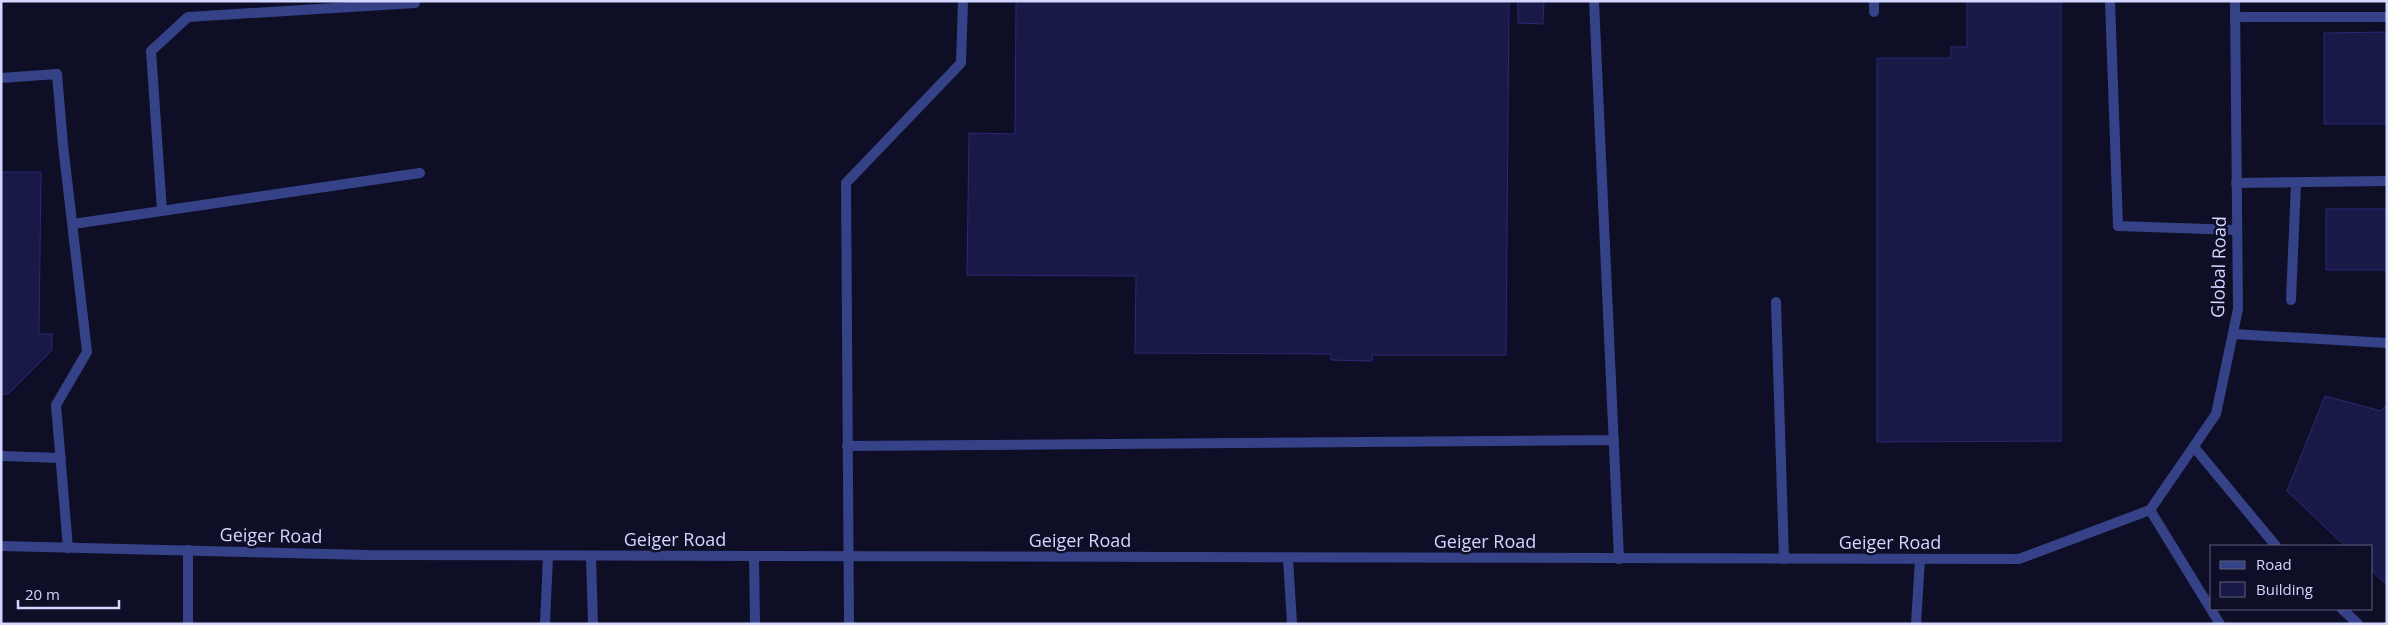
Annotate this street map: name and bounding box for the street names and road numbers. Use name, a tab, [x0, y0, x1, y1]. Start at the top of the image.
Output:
street label: Global Road	[2205, 216, 2231, 318]
street label: Geiger Road	[220, 522, 323, 548]
street label: Geiger Road	[624, 527, 726, 551]
street label: Geiger Road	[1029, 528, 1131, 552]
street label: Geiger Road	[1434, 529, 1536, 553]
street label: Geiger Road	[1839, 530, 1941, 554]

